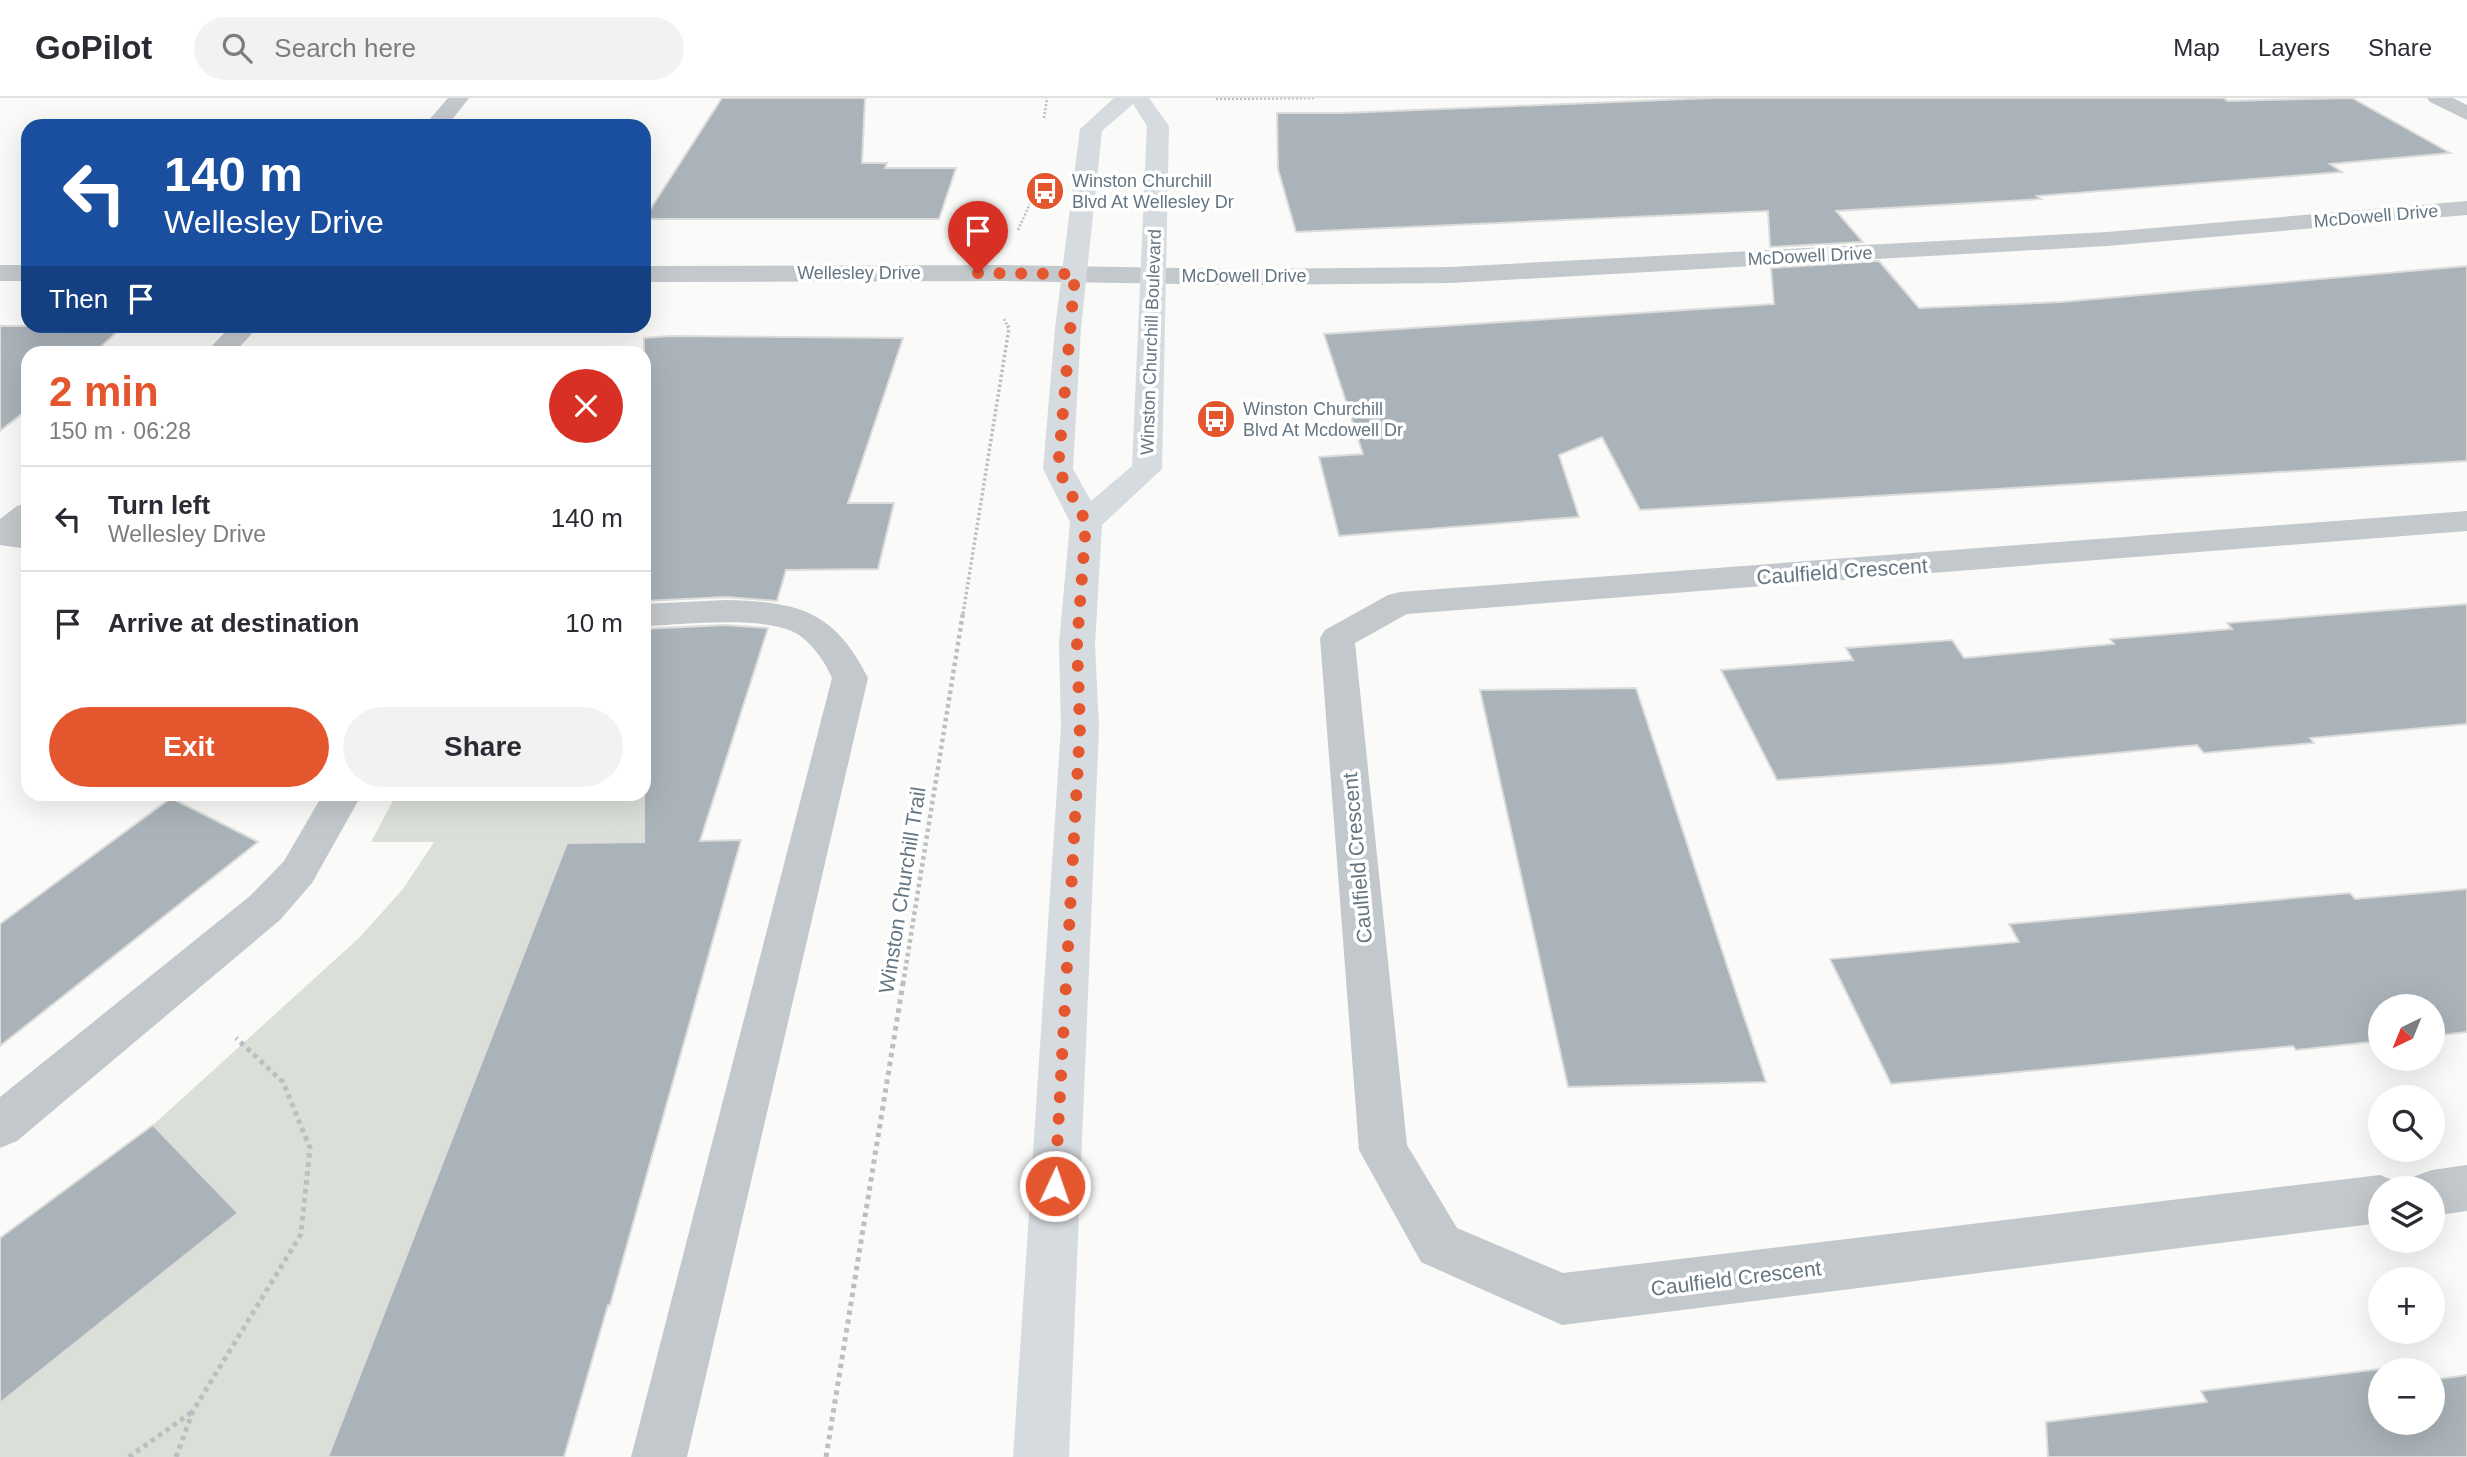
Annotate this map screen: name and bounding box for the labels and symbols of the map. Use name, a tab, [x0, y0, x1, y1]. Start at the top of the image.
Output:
bus stop icon: Winston Churchill Blvd At Wellesley Dr	[1024, 170, 1066, 212]
place label: Winston Churchill Blvd At Wellesley Dr	[1072, 171, 1234, 212]
pin	[948, 201, 1008, 273]
street label: McDowell Drive	[2313, 201, 2439, 231]
street label: Winston Churchill Boulevard	[1137, 229, 1165, 455]
street label: McDowell Drive	[1747, 243, 1873, 269]
street label: Wellesley Drive	[797, 263, 921, 283]
street label: McDowell Drive	[1181, 266, 1307, 286]
bus stop icon: Winston Churchill Blvd At Mcdowell Dr	[1195, 398, 1237, 440]
place label: Winston Churchill Blvd At Mcdowell Dr	[1243, 399, 1403, 440]
street label: Caulfield Crescent	[1756, 554, 1929, 588]
street label: Caulfield Crescent	[1338, 771, 1376, 944]
street label: Winston Churchill Trail	[874, 785, 930, 995]
north arrow	[2368, 994, 2445, 1071]
position arrow	[1018, 1149, 1092, 1223]
street label: Caulfield Crescent	[1649, 1256, 1823, 1300]

